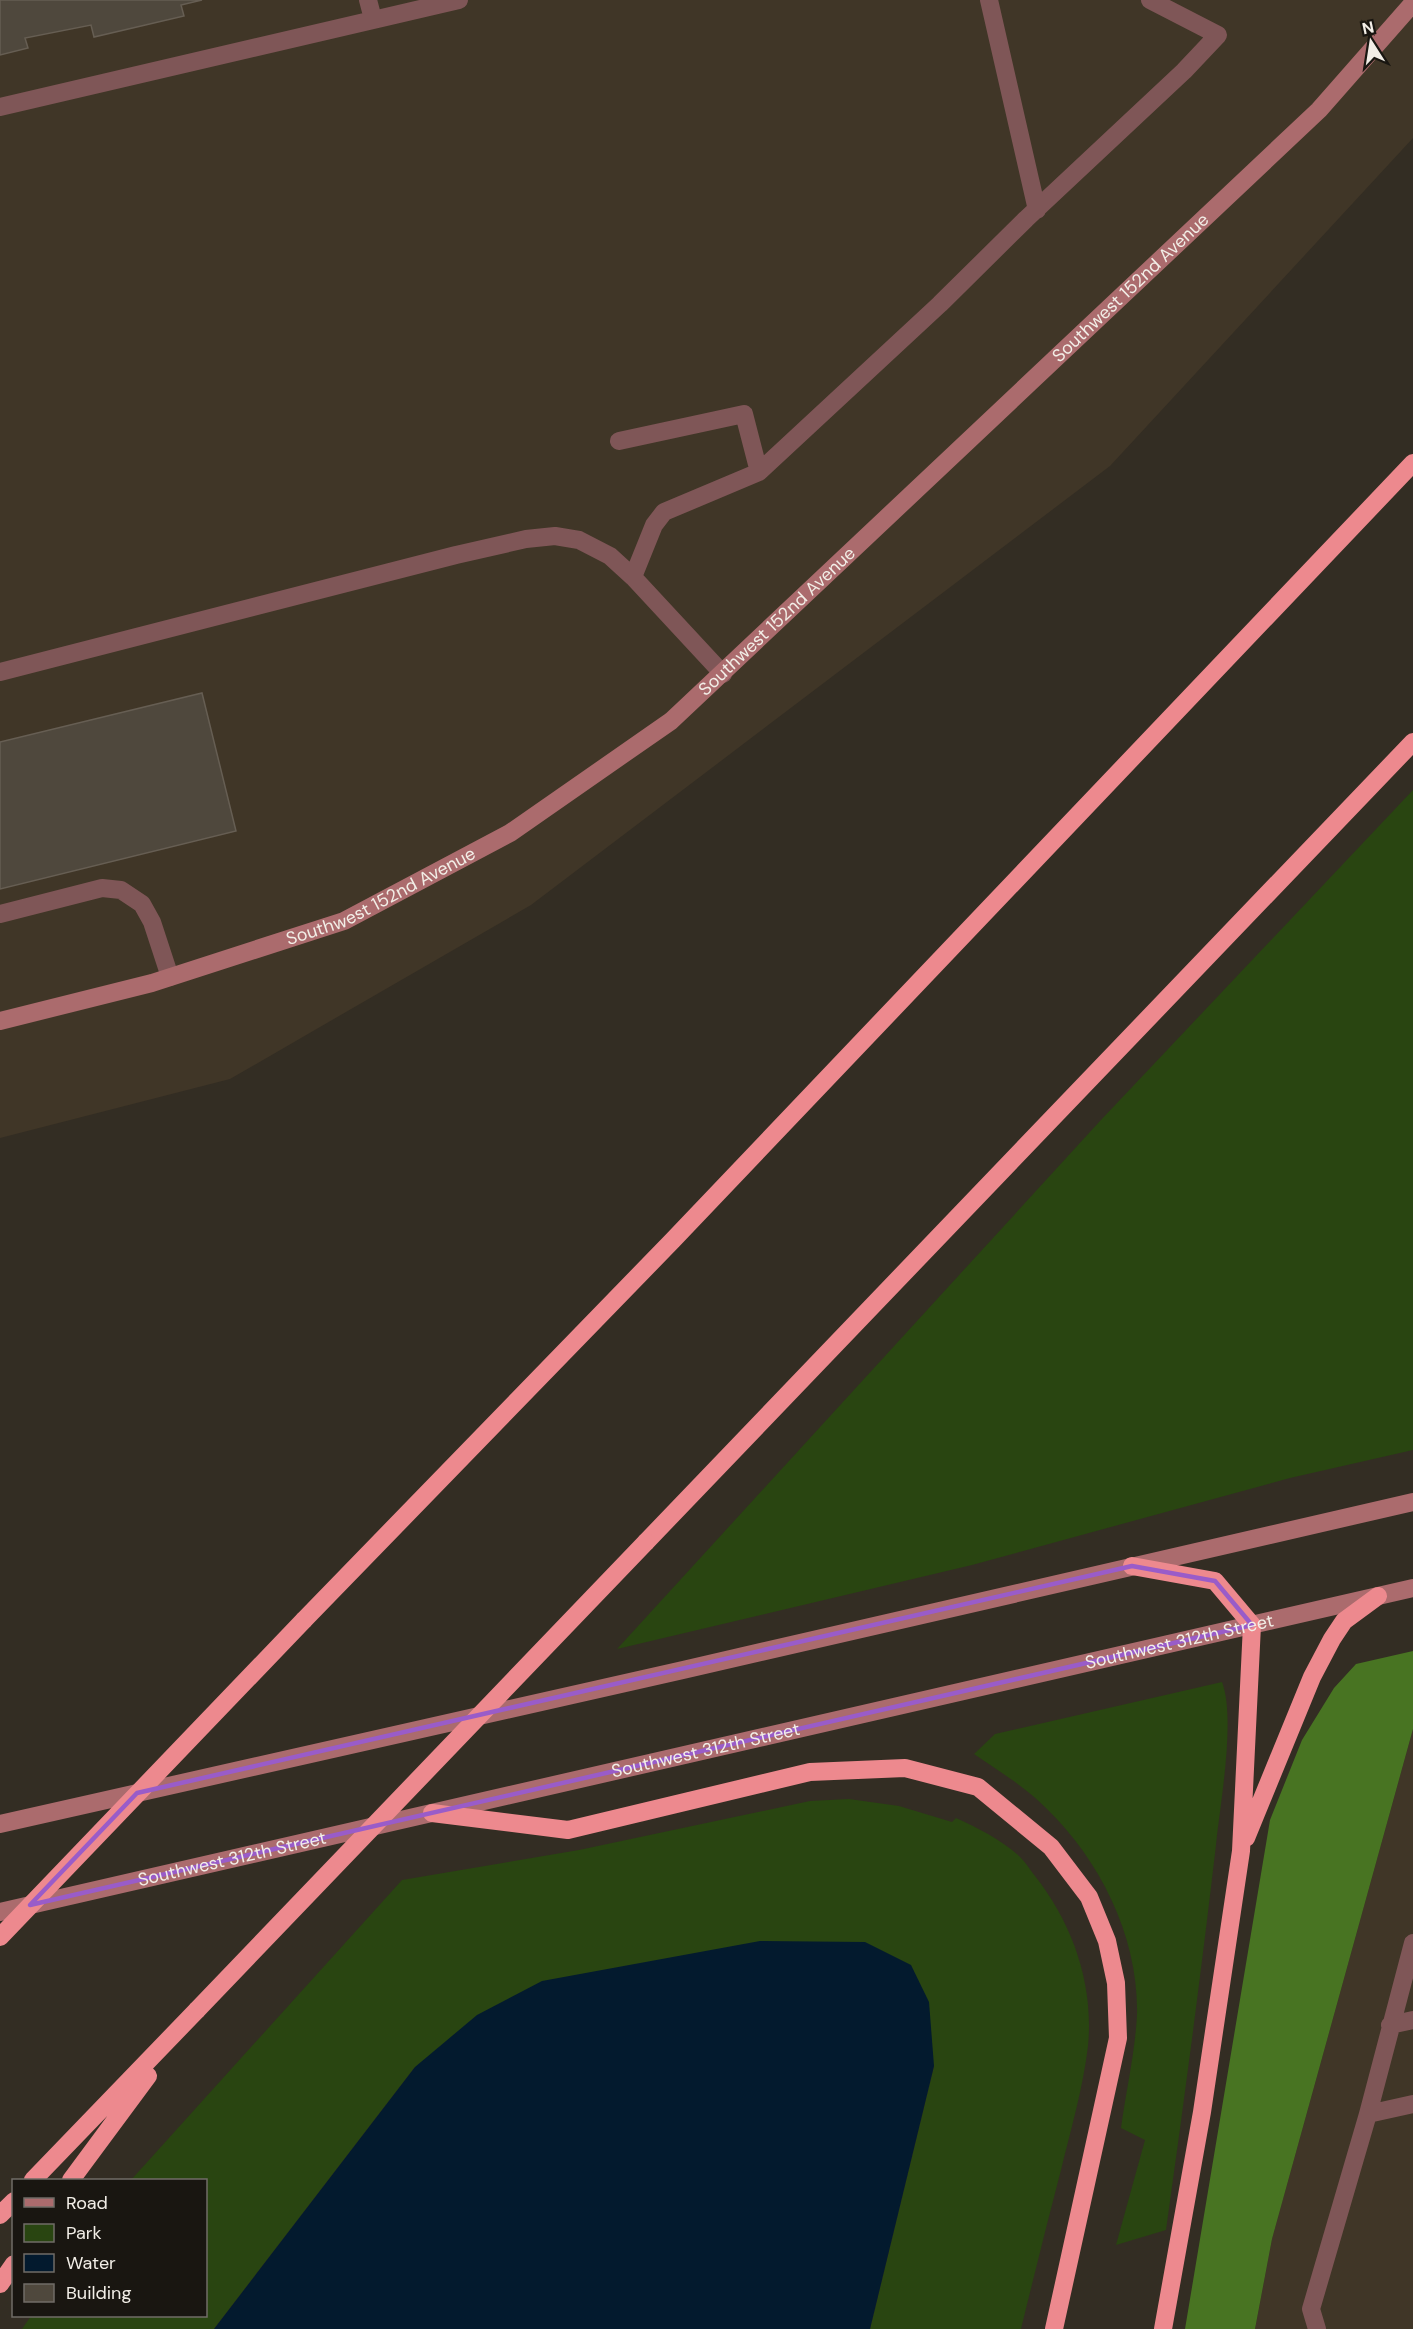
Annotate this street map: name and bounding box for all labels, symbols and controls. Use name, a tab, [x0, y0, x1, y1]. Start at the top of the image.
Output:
north arrow	[1341, 12, 1401, 72]
text: N	[1360, 16, 1376, 39]
street label: Southwest 152nd Avenue	[1047, 208, 1214, 368]
street label: Southwest 152nd Avenue	[693, 541, 861, 701]
street label: Southwest 152nd Avenue	[283, 841, 480, 951]
street label: Southwest 312th Street	[1083, 1608, 1276, 1675]
street label: Southwest 312th Street	[609, 1717, 802, 1783]
street label: Southwest 312th Street	[135, 1826, 329, 1892]
legend	[12, 2179, 207, 2317]
text: Road	[66, 2191, 108, 2215]
text: Park	[66, 2221, 102, 2245]
text: Water	[66, 2251, 116, 2275]
text: Building	[66, 2281, 131, 2305]

